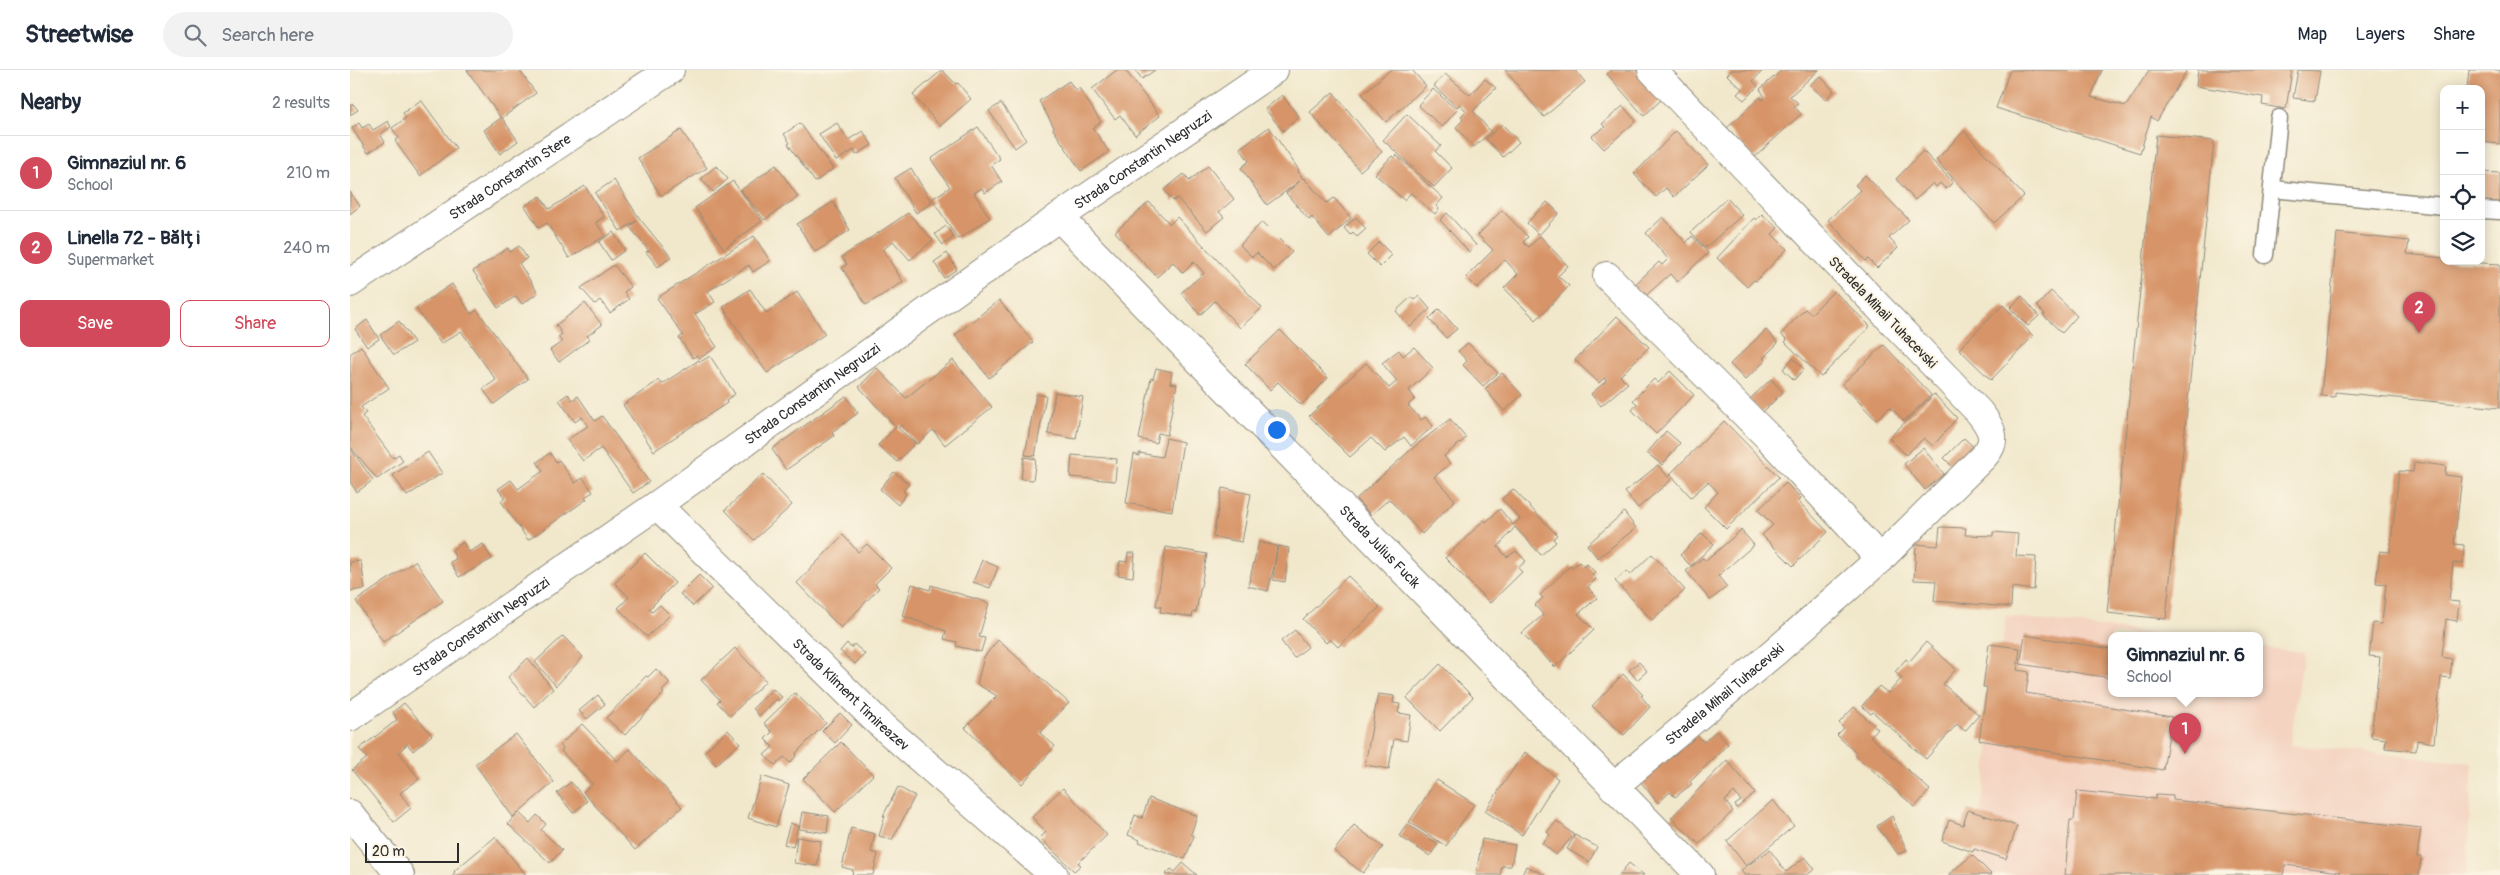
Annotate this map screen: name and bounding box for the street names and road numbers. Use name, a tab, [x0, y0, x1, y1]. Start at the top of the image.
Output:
street label: Strada Constantin Negruzzi	[1071, 107, 1215, 213]
street label: Strada Constantin Stere	[446, 130, 574, 224]
street label: Stradela Mihail Tuhacevski	[1825, 253, 1941, 372]
street label: Strada Constantin Negruzzi	[741, 340, 884, 449]
street label: Strada Julius Fucik	[1336, 502, 1424, 592]
street label: Strada Constantin Negruzzi	[409, 574, 553, 680]
street label: Strada Kliment Timireazev	[789, 635, 912, 754]
street label: Stradela Mihail Tuhacevski	[1662, 640, 1788, 749]

